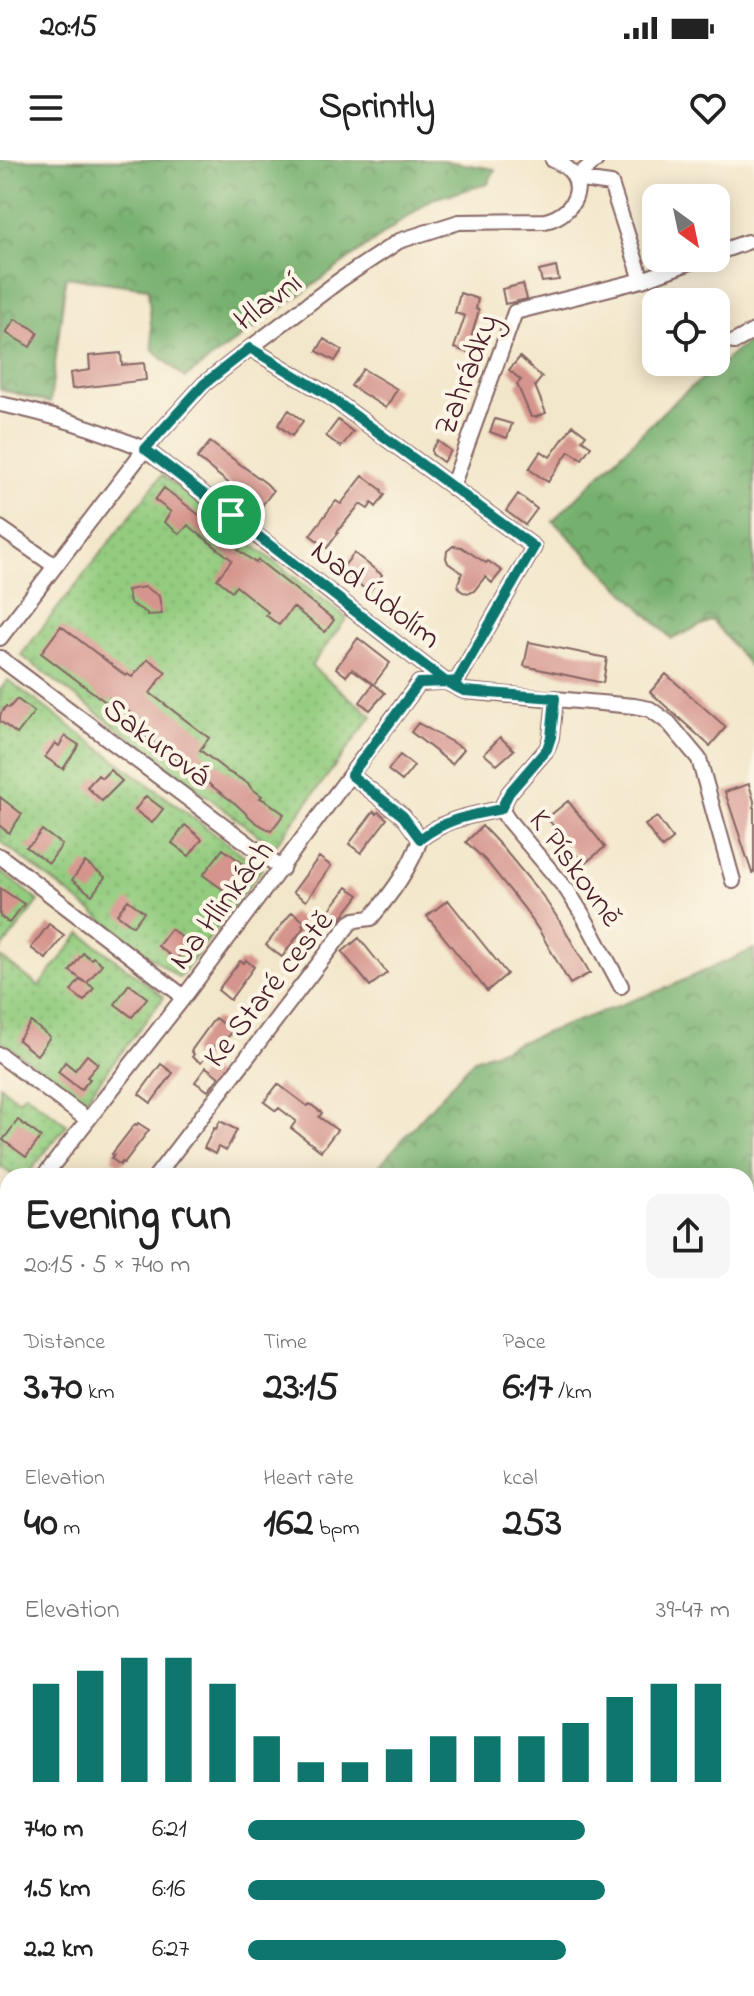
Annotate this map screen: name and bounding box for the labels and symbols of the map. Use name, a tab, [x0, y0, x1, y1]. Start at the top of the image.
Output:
north arrow	[642, 184, 730, 272]
street label: Hlavní	[225, 261, 313, 344]
street label: Zahrádky	[424, 308, 513, 443]
pin	[197, 481, 265, 549]
street label: Nad Údolím	[299, 530, 450, 662]
street label: Sakurová	[92, 687, 220, 800]
street label: K Pískovně	[515, 801, 633, 938]
street label: Na Hlinkách	[158, 831, 287, 981]
street label: Ke Staré cestě	[193, 901, 347, 1079]

